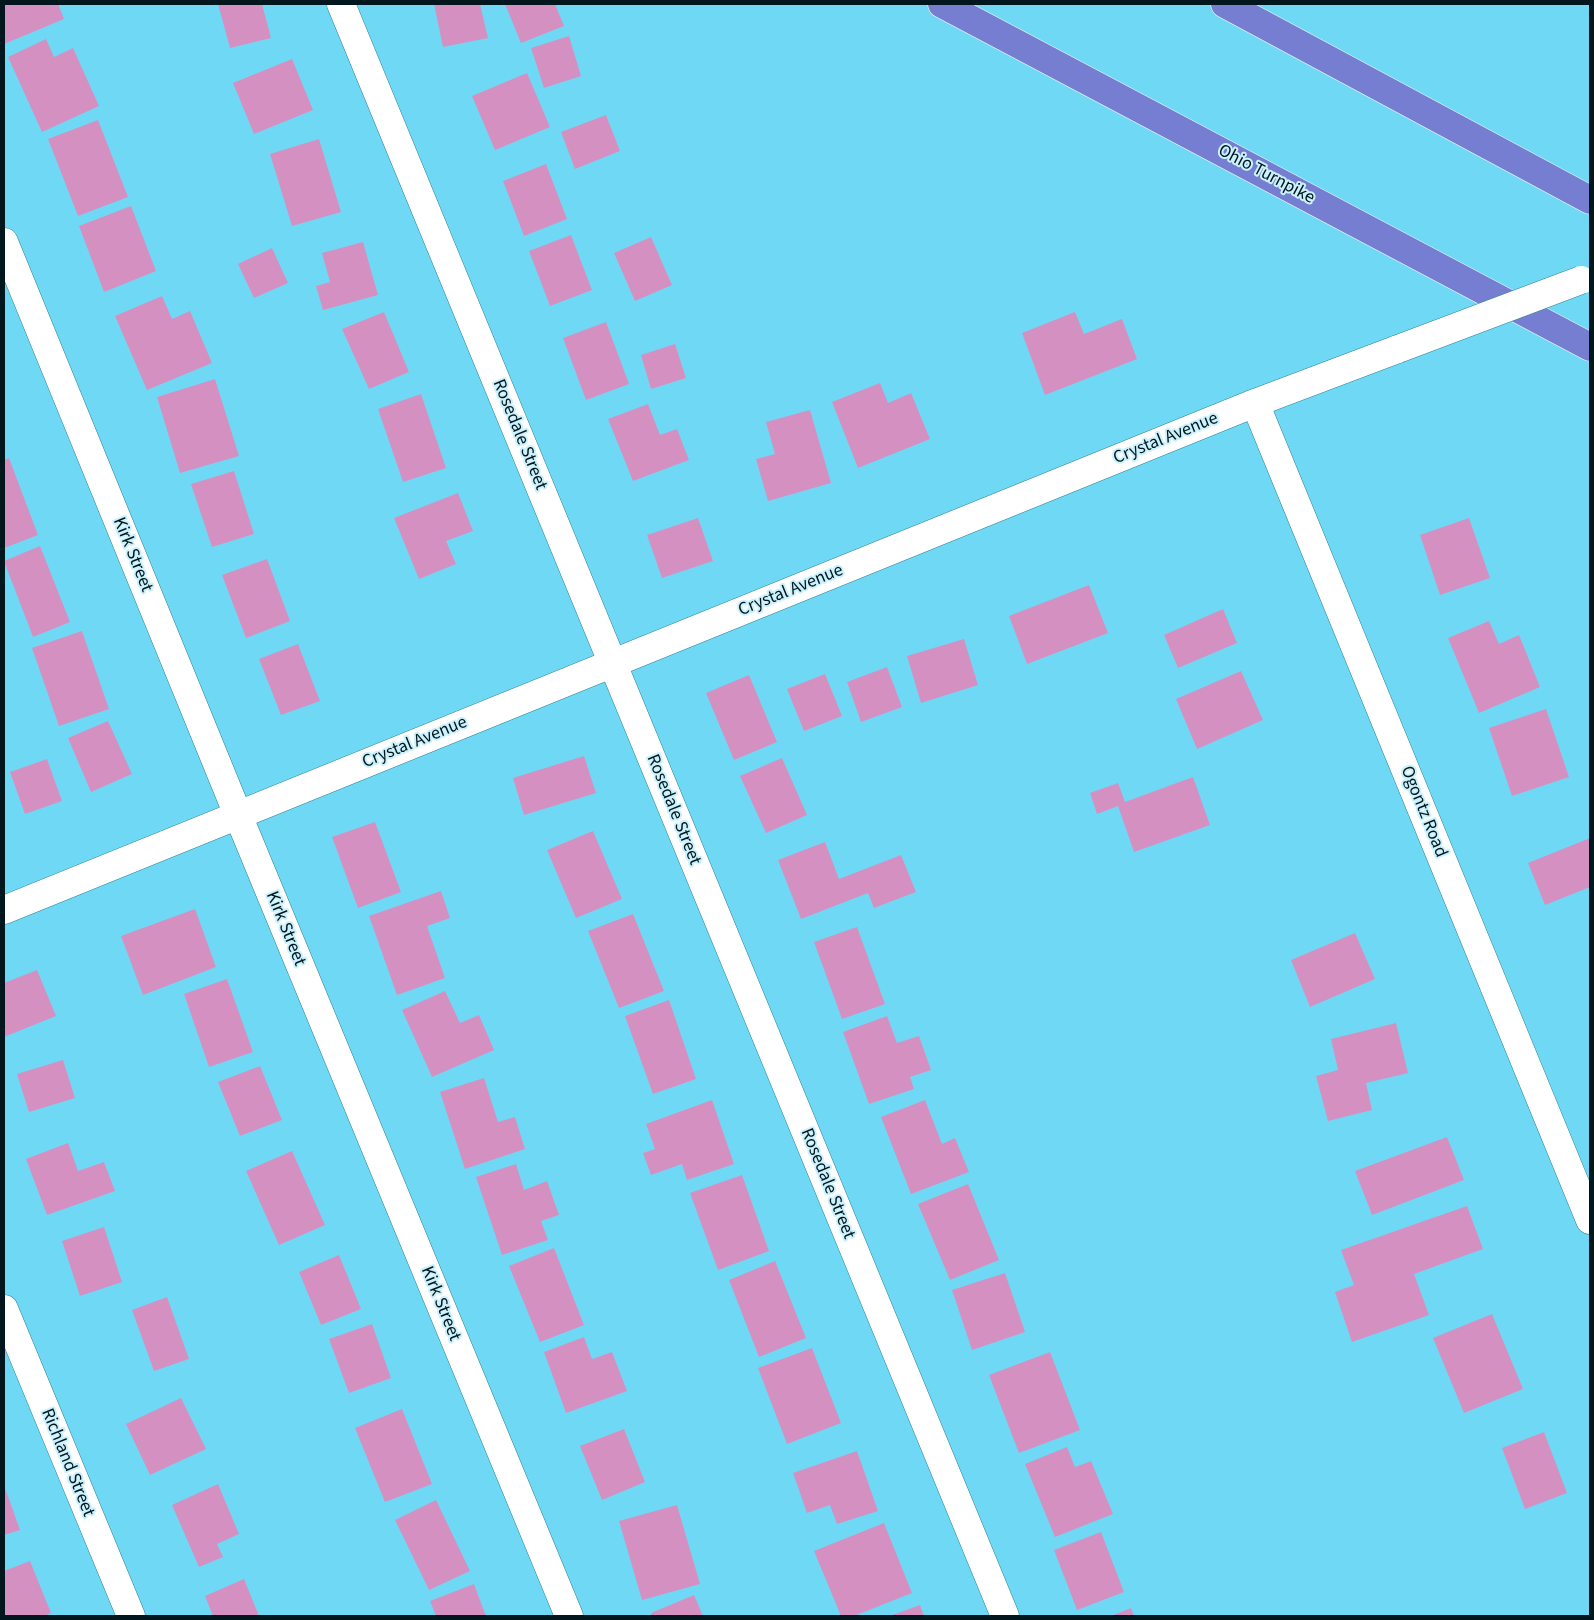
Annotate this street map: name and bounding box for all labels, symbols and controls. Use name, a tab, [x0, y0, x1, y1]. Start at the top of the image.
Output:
street label: Ohio Turnpike	[1214, 141, 1318, 209]
street label: Rosedale Street	[487, 376, 551, 494]
street label: Crystal Avenue	[1110, 408, 1222, 470]
street label: Kirk Street	[107, 514, 157, 596]
street label: Crystal Avenue	[735, 560, 847, 622]
street label: Crystal Avenue	[359, 712, 471, 774]
street label: Rosedale Street	[641, 751, 705, 869]
street label: Ogontz Road	[1395, 763, 1451, 861]
street label: Kirk Street	[260, 888, 310, 970]
street label: Rosedale Street	[795, 1125, 859, 1243]
street label: Kirk Street	[415, 1263, 465, 1345]
street label: Richland Street	[35, 1406, 99, 1520]

